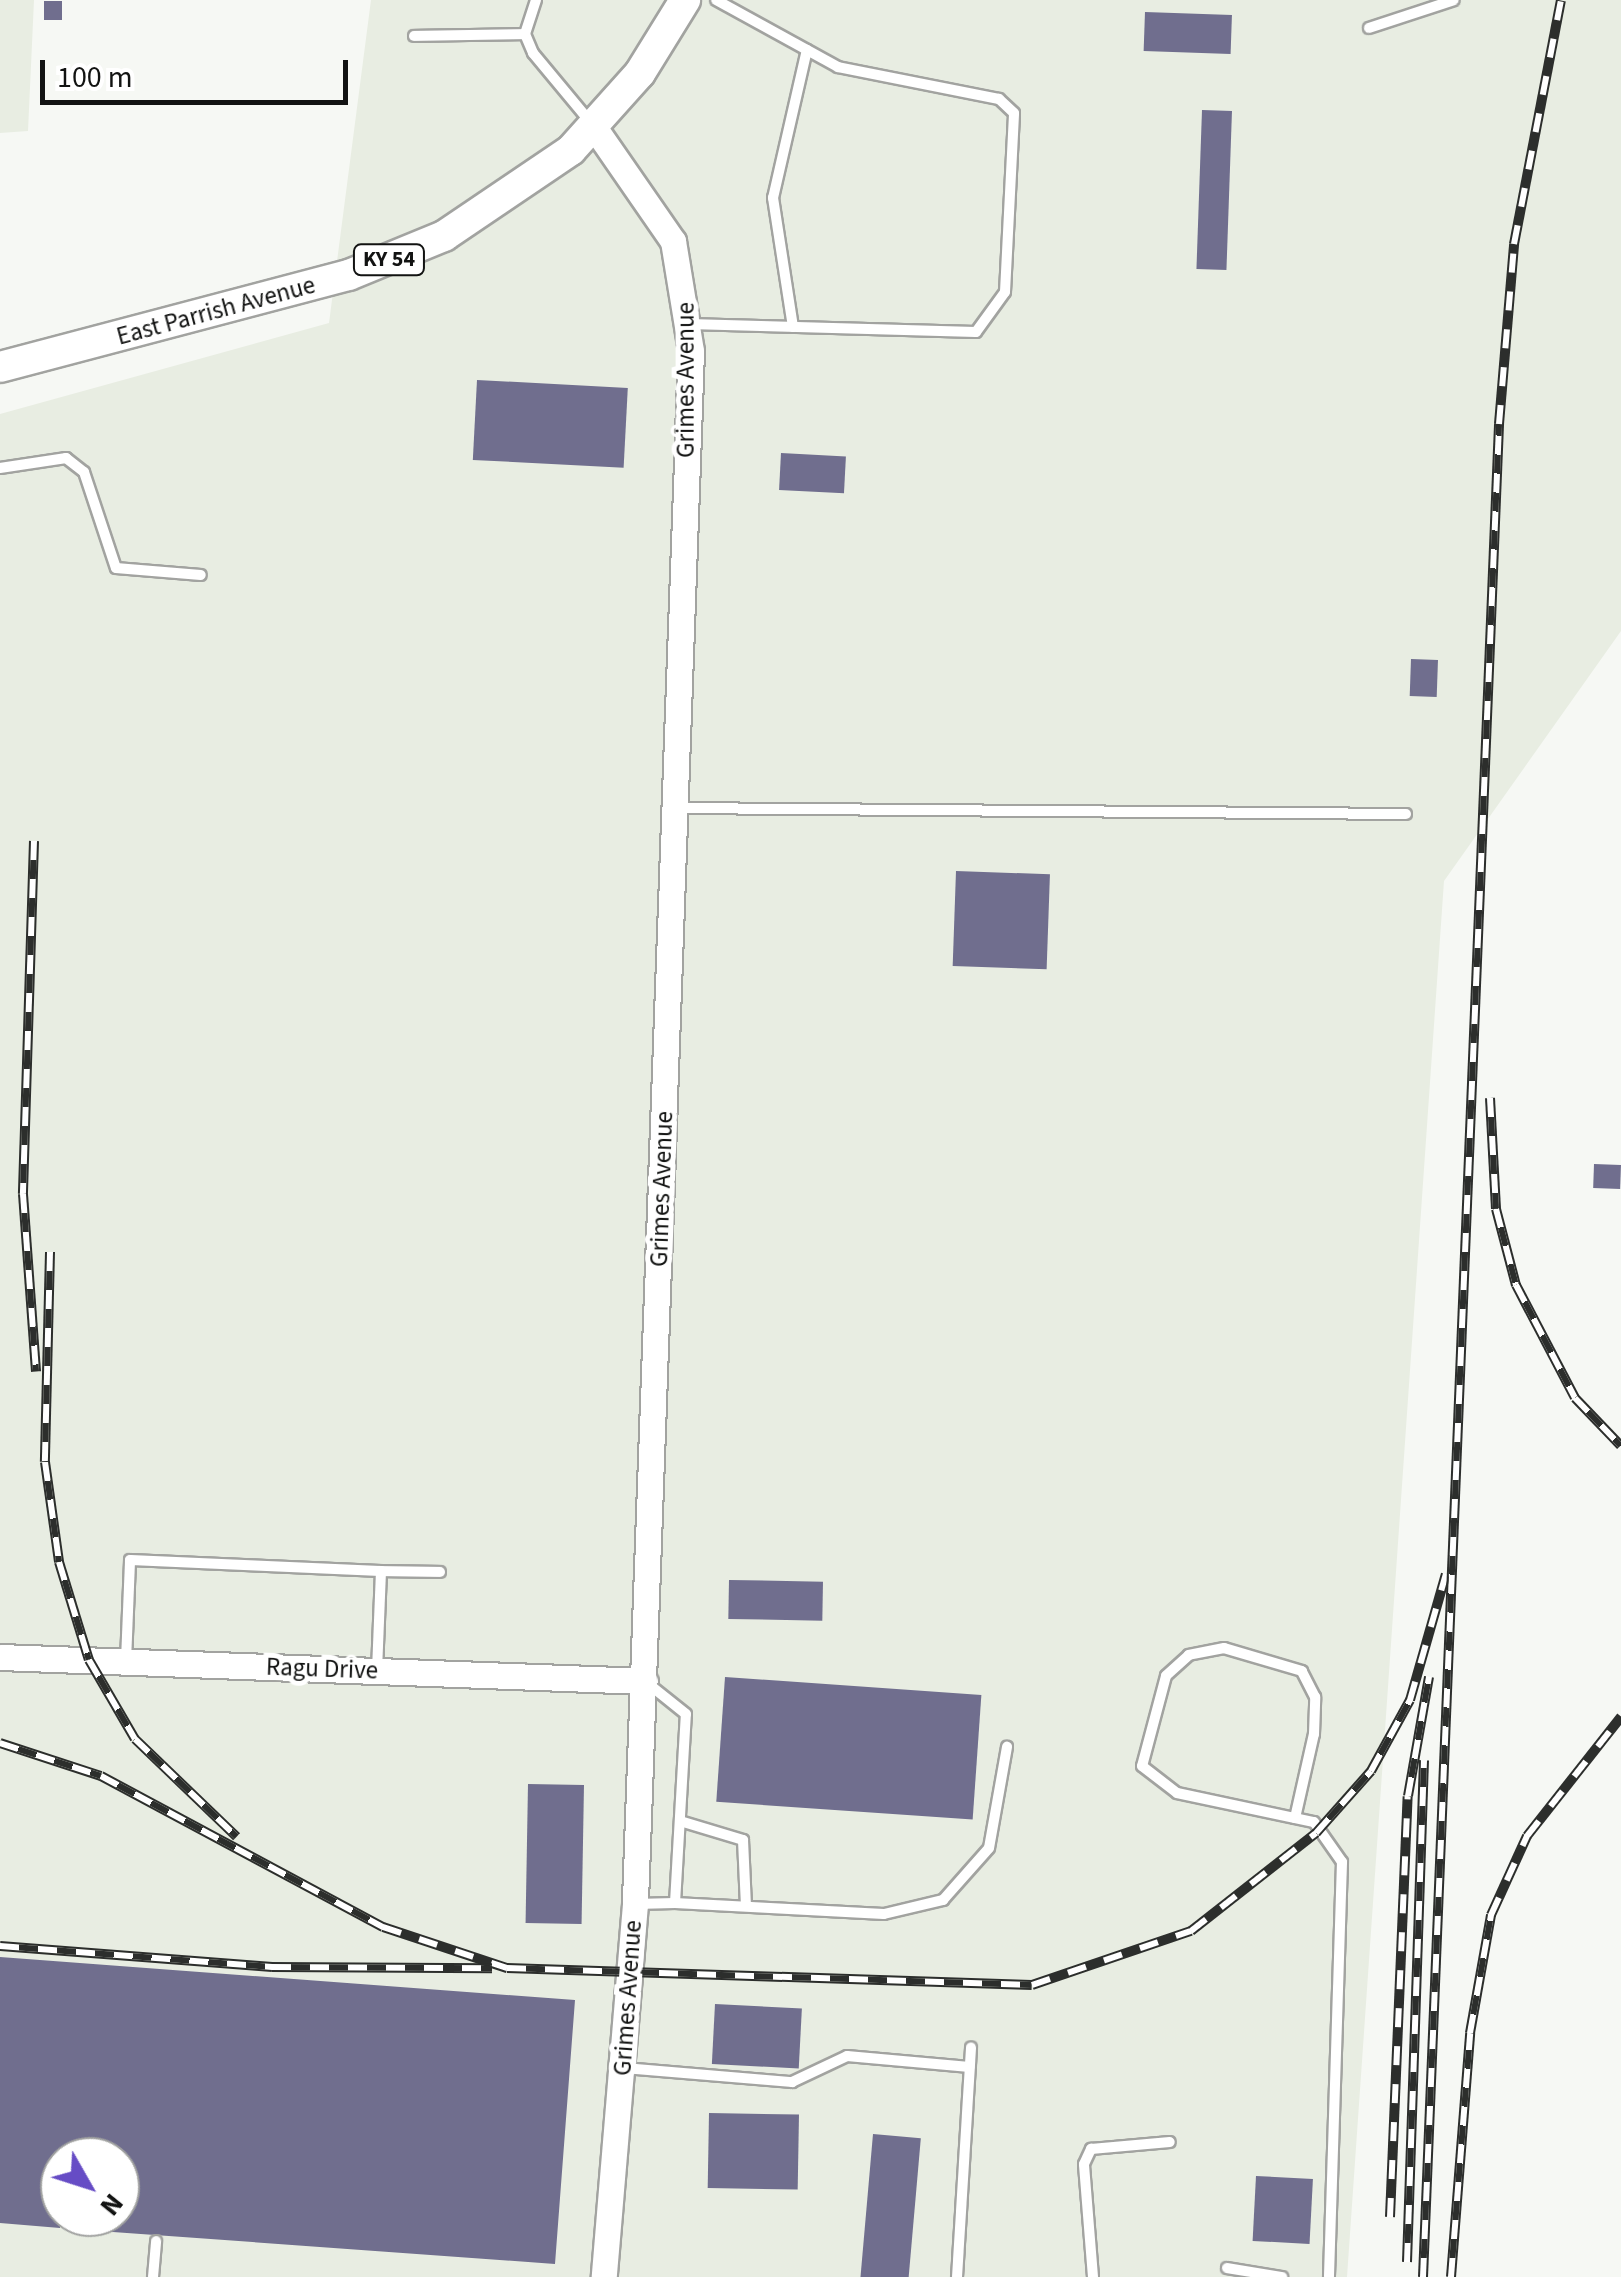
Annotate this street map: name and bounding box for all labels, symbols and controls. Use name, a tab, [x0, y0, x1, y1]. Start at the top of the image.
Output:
scale bar	[45, 40, 352, 102]
text: 100 m	[57, 56, 133, 99]
road number: KY 54	[352, 243, 426, 277]
street label: East Parrish Avenue	[113, 270, 319, 352]
street label: Grimes Avenue	[671, 302, 701, 458]
street label: Grimes Avenue	[644, 1111, 680, 1267]
street label: Ragu Drive	[265, 1652, 379, 1686]
street label: Grimes Avenue	[608, 1919, 648, 2077]
north arrow	[40, 2137, 140, 2237]
text: N	[90, 2185, 133, 2224]

